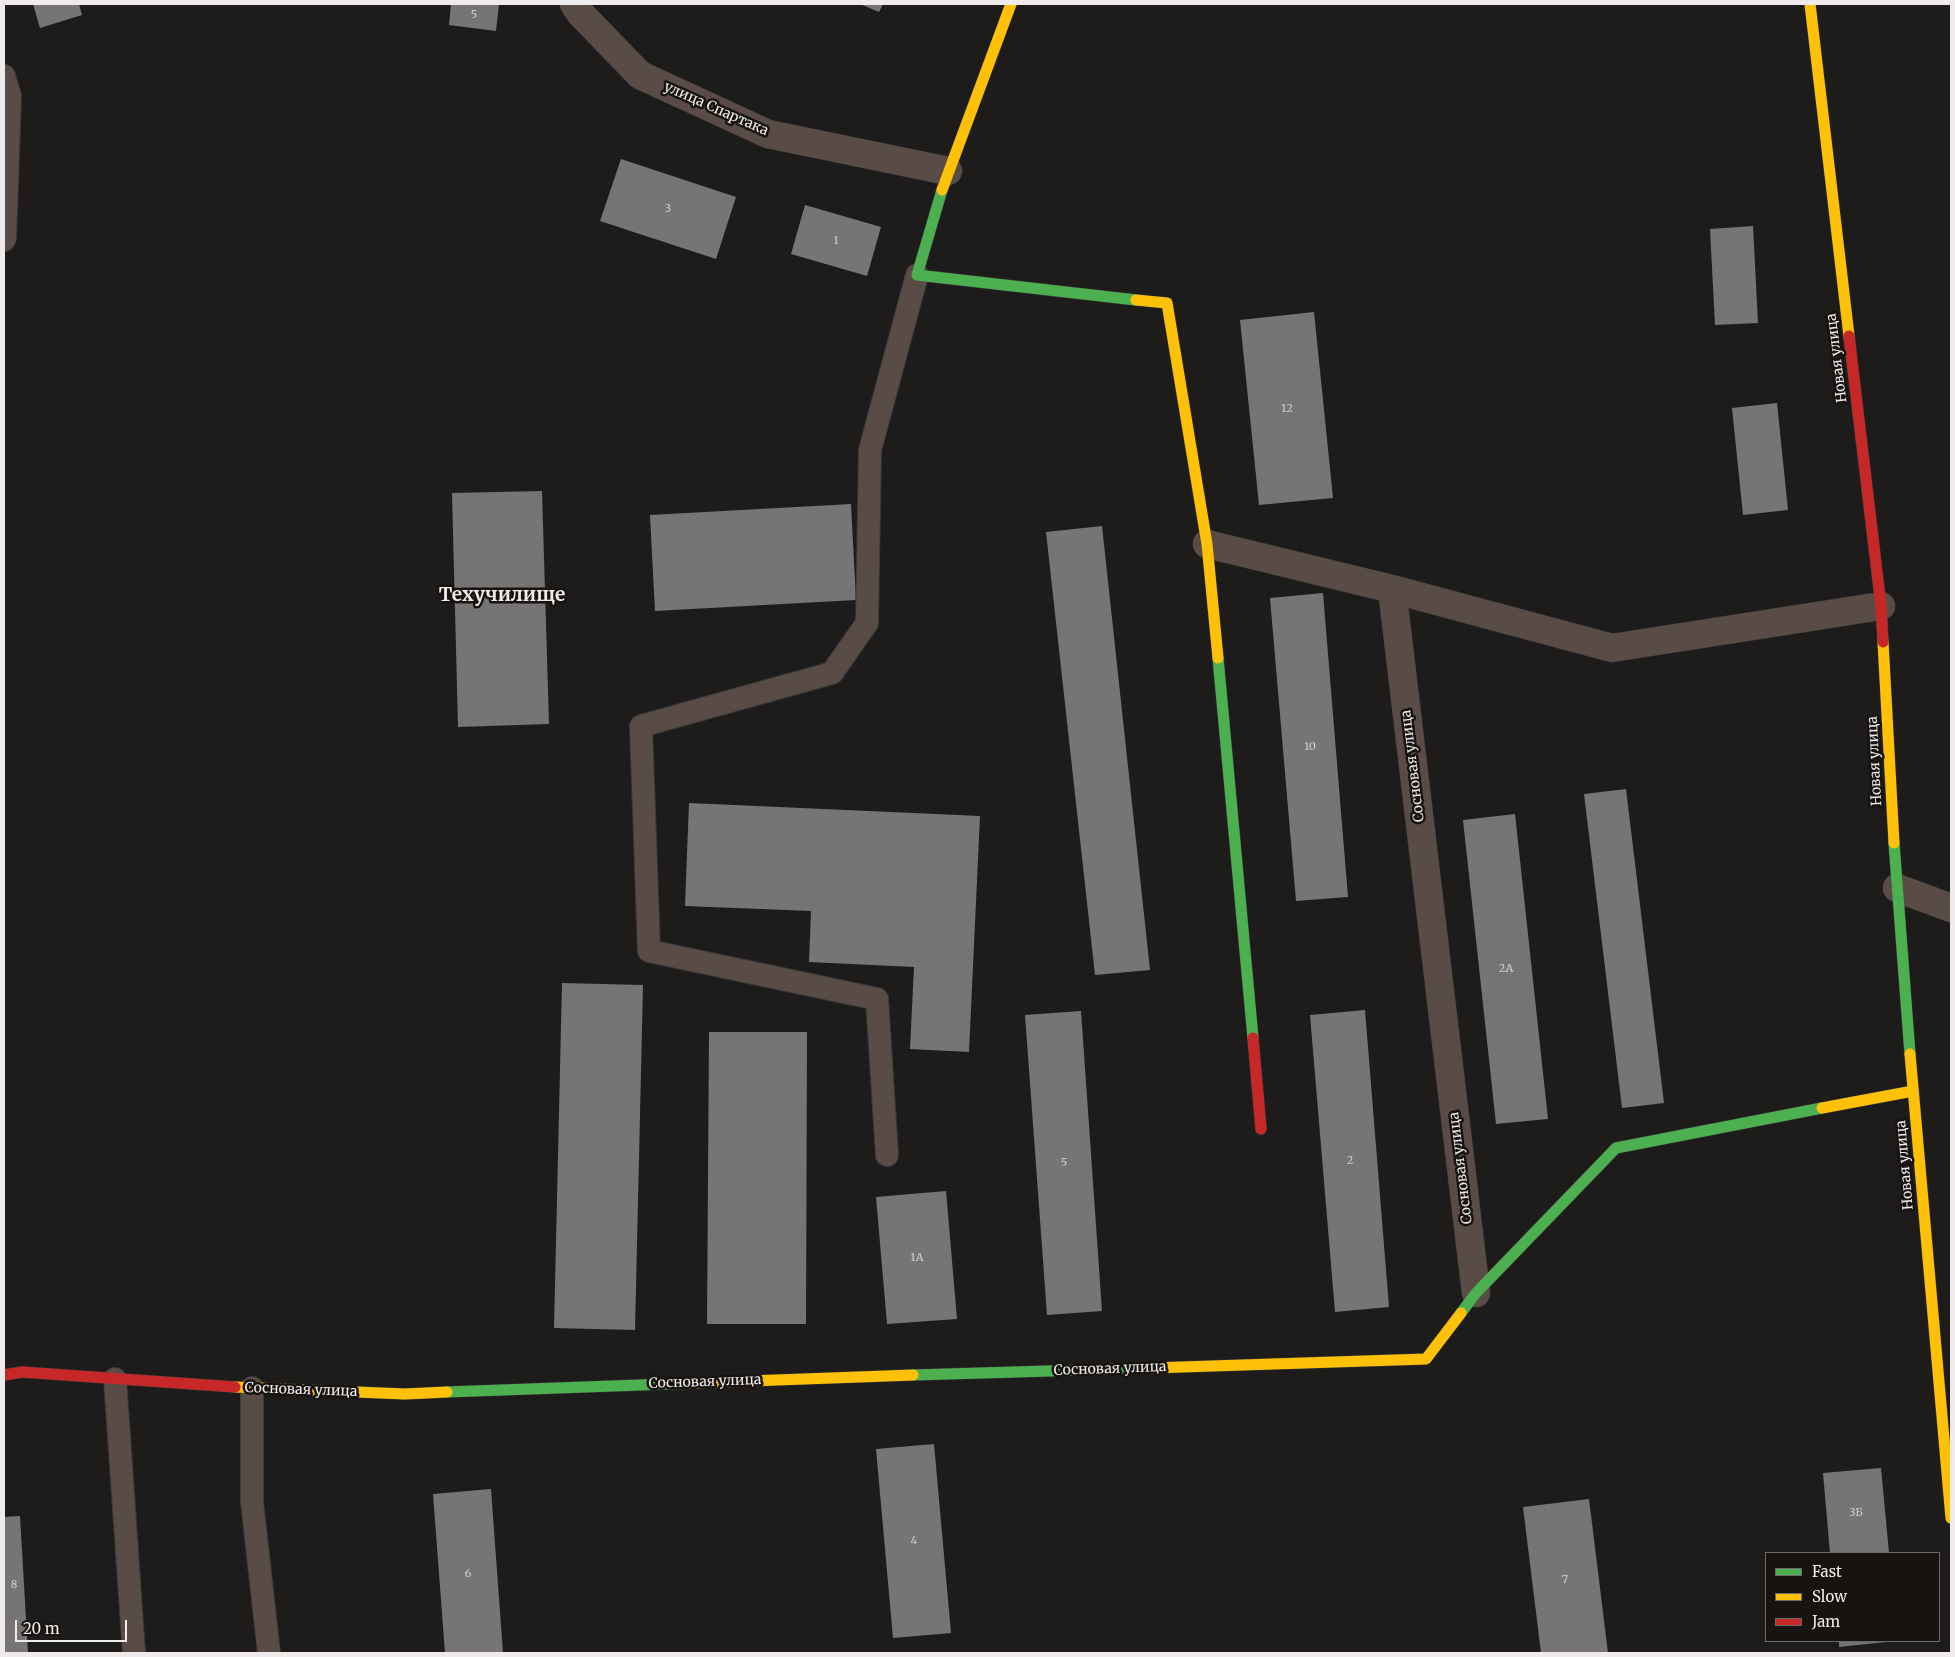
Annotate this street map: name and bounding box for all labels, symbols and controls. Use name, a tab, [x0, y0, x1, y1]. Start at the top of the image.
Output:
house number: 5	[471, 8, 477, 22]
street label: улица Спартака	[661, 78, 771, 140]
house number: 3	[665, 202, 671, 216]
house number: 1	[834, 234, 838, 248]
street label: Новая улица	[1823, 312, 1851, 404]
house number: 12	[1281, 402, 1293, 416]
district label: Техучилище	[439, 585, 565, 607]
street label: Сосновая улица	[1398, 709, 1428, 823]
street label: Новая улица	[1864, 716, 1886, 806]
house number: 10	[1304, 740, 1316, 754]
house number: 2А	[1499, 962, 1513, 976]
street label: Сосновая улица	[1446, 1111, 1476, 1225]
street label: Новая улица	[1893, 1120, 1917, 1210]
house number: 2	[1347, 1154, 1353, 1168]
house number: 5	[1061, 1156, 1067, 1170]
house number: 1А	[911, 1251, 923, 1265]
street label: Сосновая улица	[1053, 1359, 1167, 1379]
street label: Сосновая улица	[648, 1372, 762, 1392]
street label: Сосновая улица	[244, 1380, 358, 1400]
house number: 3Б	[1849, 1506, 1863, 1520]
house number: 4	[911, 1534, 917, 1548]
legend	[1765, 1552, 1940, 1642]
text: Fast	[1812, 1562, 1842, 1581]
house number: 6	[465, 1567, 471, 1581]
house number: 7	[1562, 1573, 1568, 1587]
house number: 8	[11, 1578, 17, 1592]
text: Slow	[1812, 1587, 1847, 1606]
scale bar	[18, 1610, 130, 1642]
text: Jam	[1812, 1612, 1840, 1631]
text: 20 m	[23, 1619, 60, 1638]

